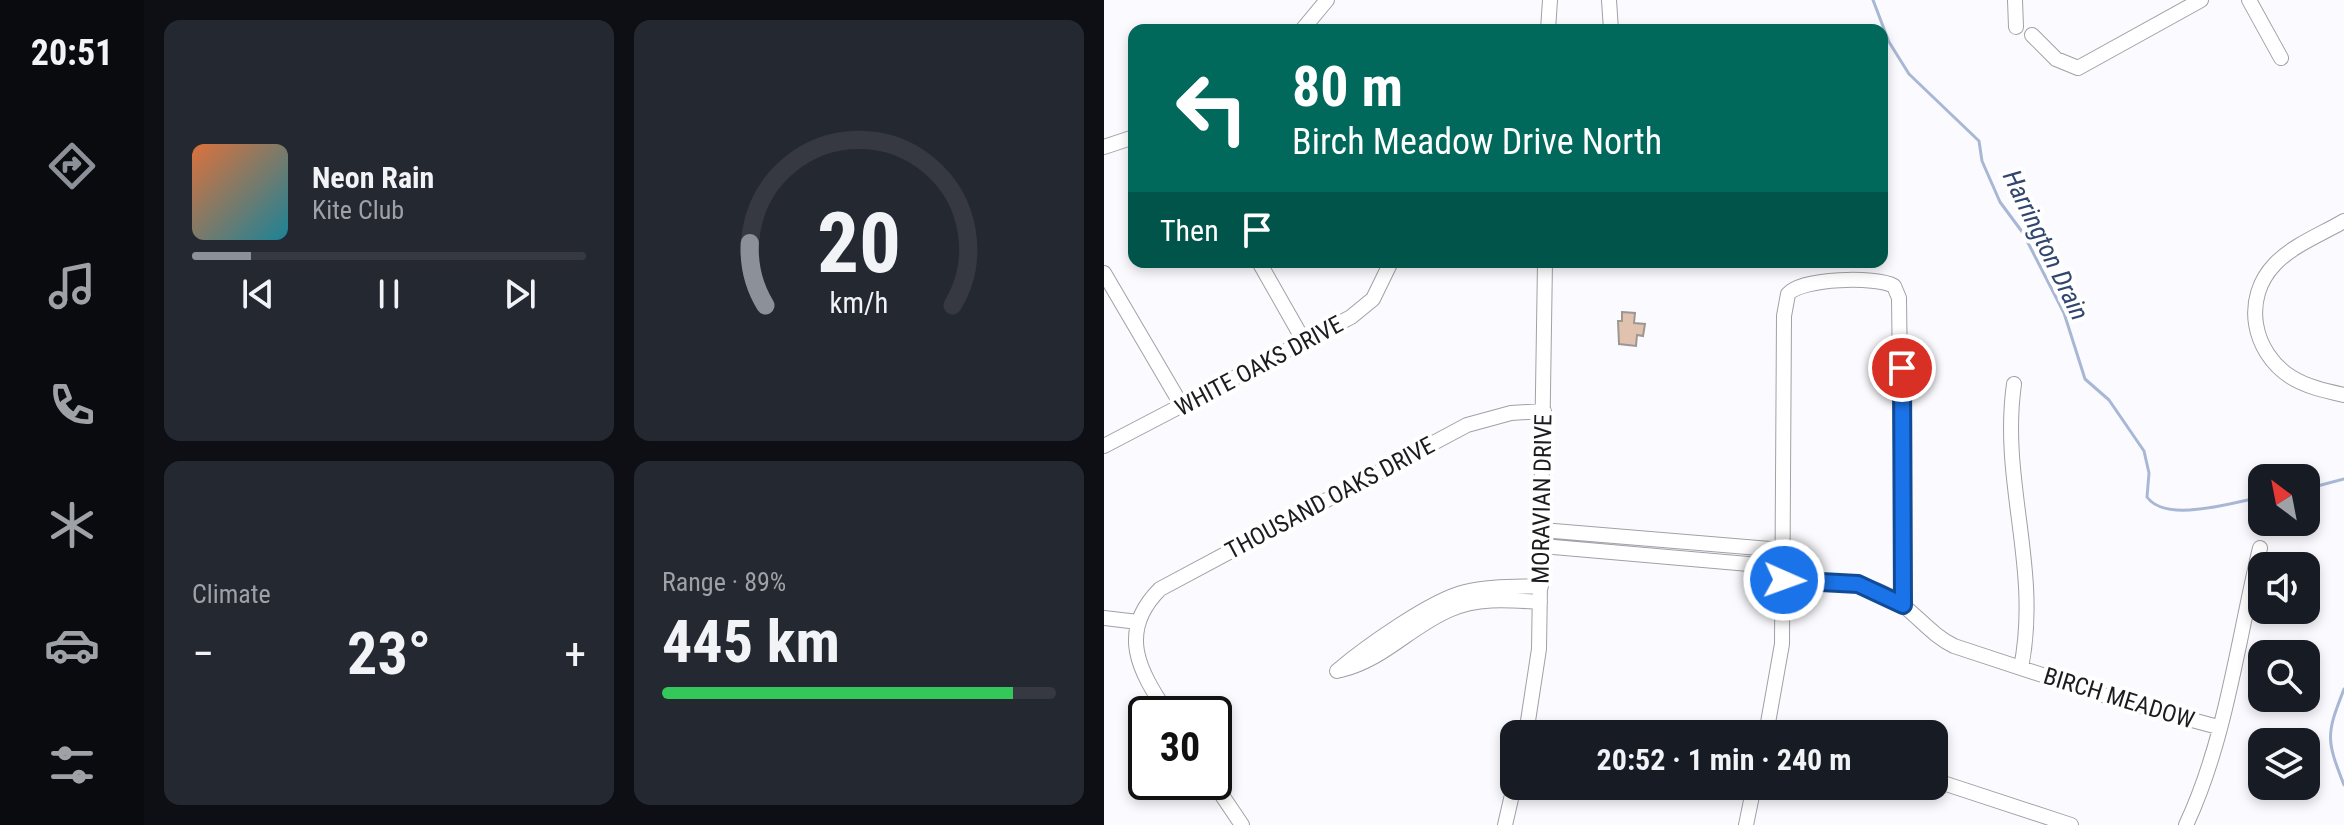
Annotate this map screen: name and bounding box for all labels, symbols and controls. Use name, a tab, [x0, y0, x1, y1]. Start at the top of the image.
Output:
text: 20:51	[31, 32, 113, 74]
text: 80 m	[1292, 54, 1403, 120]
icon: left	[1160, 56, 1264, 160]
text: Birch Meadow Drive North	[1292, 121, 1662, 163]
icon: directions	[44, 138, 100, 194]
text: Neon Rain	[312, 160, 434, 195]
water label: Harrington Drain	[1997, 165, 2095, 325]
text: Kite Club	[312, 195, 404, 225]
text: 20	[817, 195, 901, 292]
icon: arrive	[1235, 208, 1279, 252]
text: Then	[1160, 213, 1219, 248]
icon: music	[44, 258, 100, 314]
icon: previous	[236, 272, 280, 316]
icon: pause	[367, 272, 411, 316]
icon: next	[498, 272, 542, 316]
text: km/h	[830, 286, 888, 320]
street label: WHITE OAKS DRIVE	[1170, 310, 1348, 422]
pin	[1868, 334, 1936, 402]
icon: arrive	[1880, 346, 1924, 390]
icon: phone	[44, 377, 100, 433]
street label: MORAVIAN DRIVE	[1527, 414, 1557, 584]
street label: THOUSAND OAKS DRIVE	[1221, 431, 1439, 565]
north arrow	[2248, 464, 2320, 536]
map controls	[2248, 464, 2320, 800]
icon: climate	[44, 497, 100, 553]
position arrow	[1742, 538, 1826, 622]
button: sound	[2248, 552, 2320, 624]
text: Range · 89%	[662, 567, 786, 597]
text: Climate	[192, 579, 271, 609]
text: 445 km	[662, 606, 840, 677]
icon: car	[44, 617, 100, 673]
text: 23°	[347, 618, 431, 689]
text: −	[192, 628, 214, 680]
text: +	[564, 628, 586, 680]
button: search	[2248, 640, 2320, 712]
street label: BIRCH MEADOW	[2040, 662, 2198, 734]
speed limit sign: 30	[1128, 696, 1232, 800]
button: layers	[2248, 728, 2320, 800]
icon: filters	[44, 737, 100, 793]
text: 20:52 · 1 min · 240 m	[1597, 742, 1851, 777]

